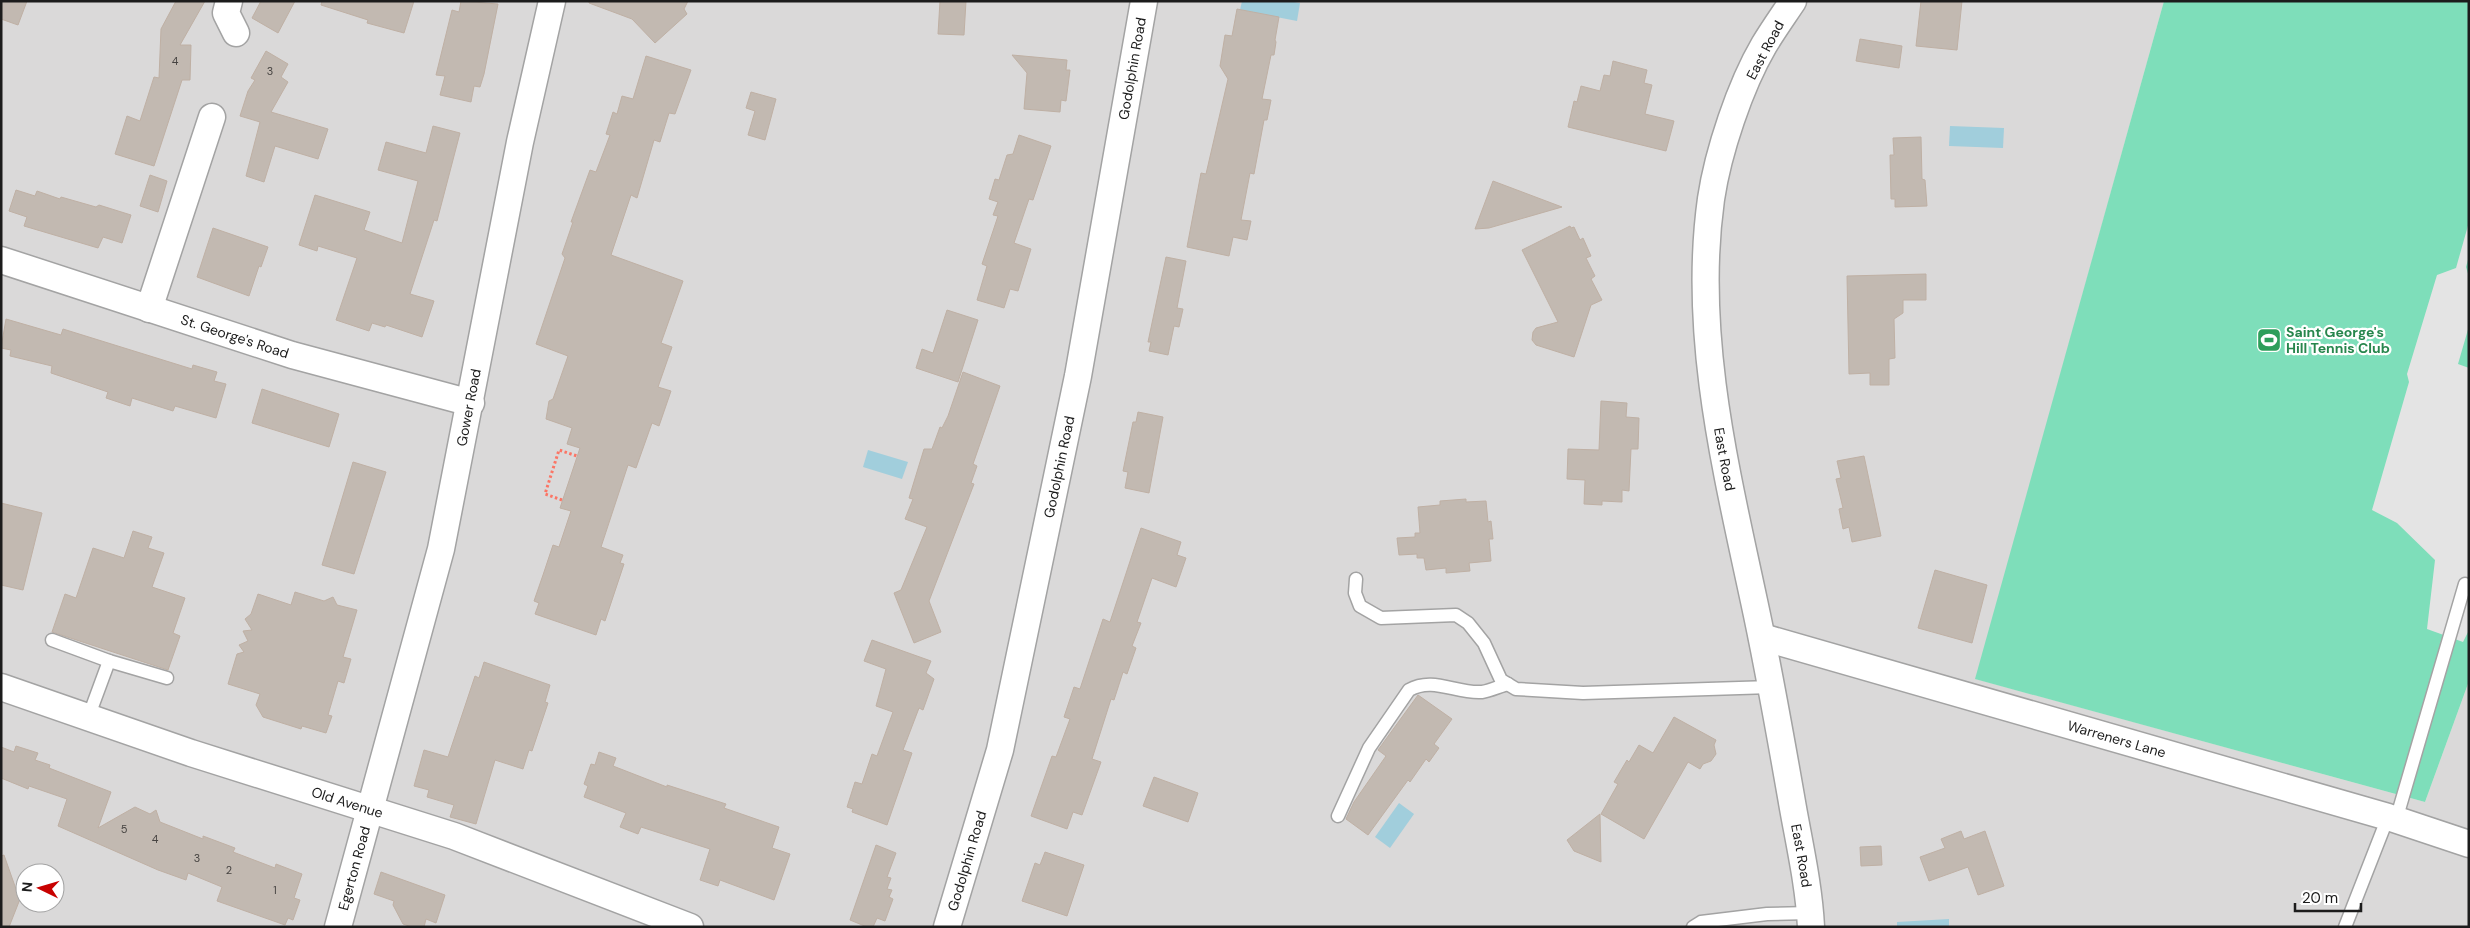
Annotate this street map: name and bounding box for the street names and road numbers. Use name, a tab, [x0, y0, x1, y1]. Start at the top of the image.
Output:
street label: Godolphin Road	[1114, 16, 1150, 121]
street label: East Road	[1742, 17, 1788, 83]
street label: St. George's Road	[179, 310, 291, 362]
street label: Gower Road	[452, 367, 485, 448]
street label: Godolphin Road	[1040, 414, 1078, 519]
street label: East Road	[1710, 426, 1739, 492]
street label: Warreners Lane	[2065, 716, 2168, 762]
street label: Old Avenue	[309, 783, 385, 822]
street label: Godolphin Road	[943, 809, 990, 913]
street label: East Road	[1787, 822, 1816, 889]
street label: Egerton Road	[334, 824, 374, 912]

